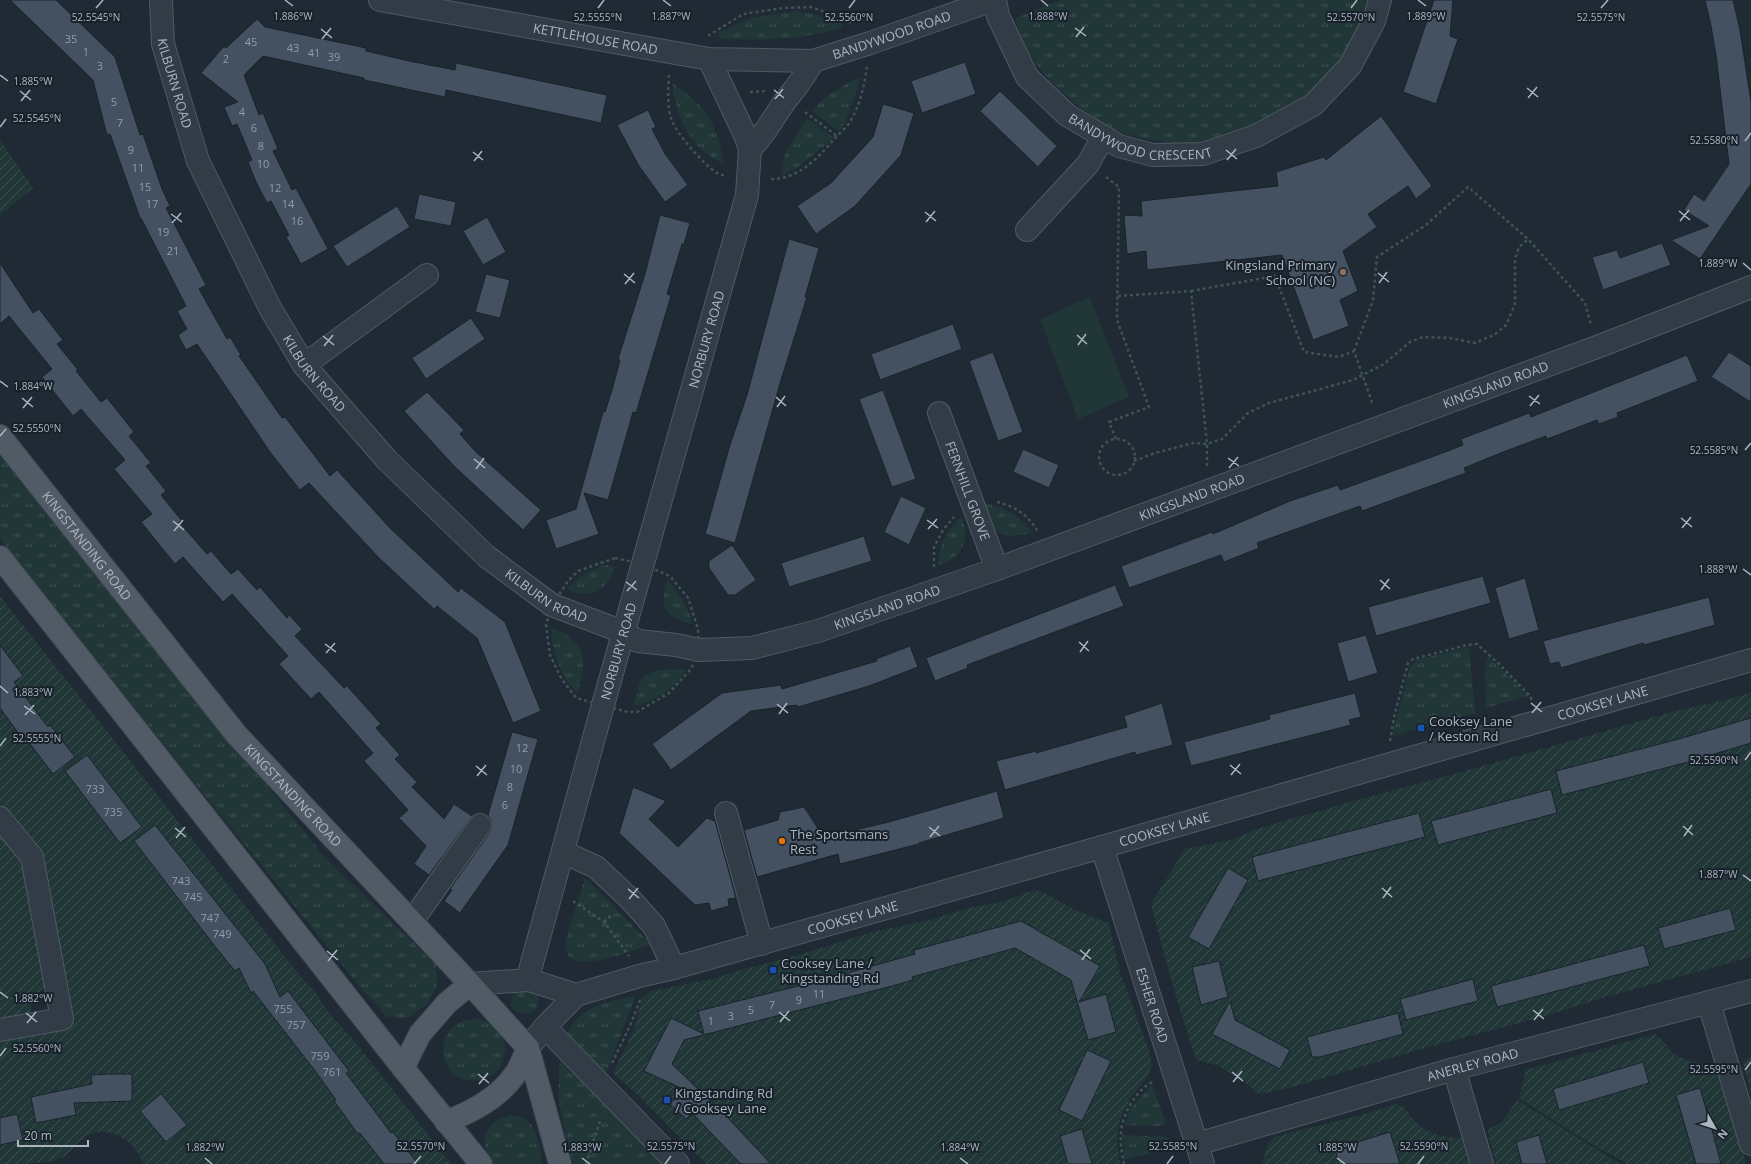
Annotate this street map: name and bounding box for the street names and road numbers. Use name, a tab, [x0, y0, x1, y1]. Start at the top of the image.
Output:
street label: BANDYWOOD ROAD	[830, 6, 953, 63]
street label: KETTLEHOUSE ROAD	[532, 19, 659, 59]
street label: KILBURN ROAD	[154, 38, 197, 131]
street label: BANDYWOOD CRESCENT	[1065, 109, 1215, 164]
street label: NORBURY ROAD	[684, 288, 729, 390]
street label: KILBURN ROAD	[279, 331, 350, 416]
street label: KINGSLAND ROAD	[1440, 357, 1551, 412]
street label: FERNHILL GROVE	[941, 439, 995, 543]
street label: KINGSLAND ROAD	[1136, 469, 1247, 525]
street label: KINGSTANDING ROAD	[38, 487, 136, 604]
street label: KILBURN ROAD	[502, 564, 590, 627]
street label: KINGSLAND ROAD	[831, 580, 943, 634]
street label: NORBURY ROAD	[596, 600, 641, 702]
street label: COOKSEY LANE	[1555, 681, 1650, 724]
street label: KINGSTANDING ROAD	[241, 740, 346, 851]
street label: COOKSEY LANE	[1117, 807, 1212, 851]
street label: COOKSEY LANE	[805, 896, 900, 939]
street label: ESHER ROAD	[1132, 965, 1173, 1045]
street label: ANERLEY ROAD	[1425, 1043, 1520, 1085]

